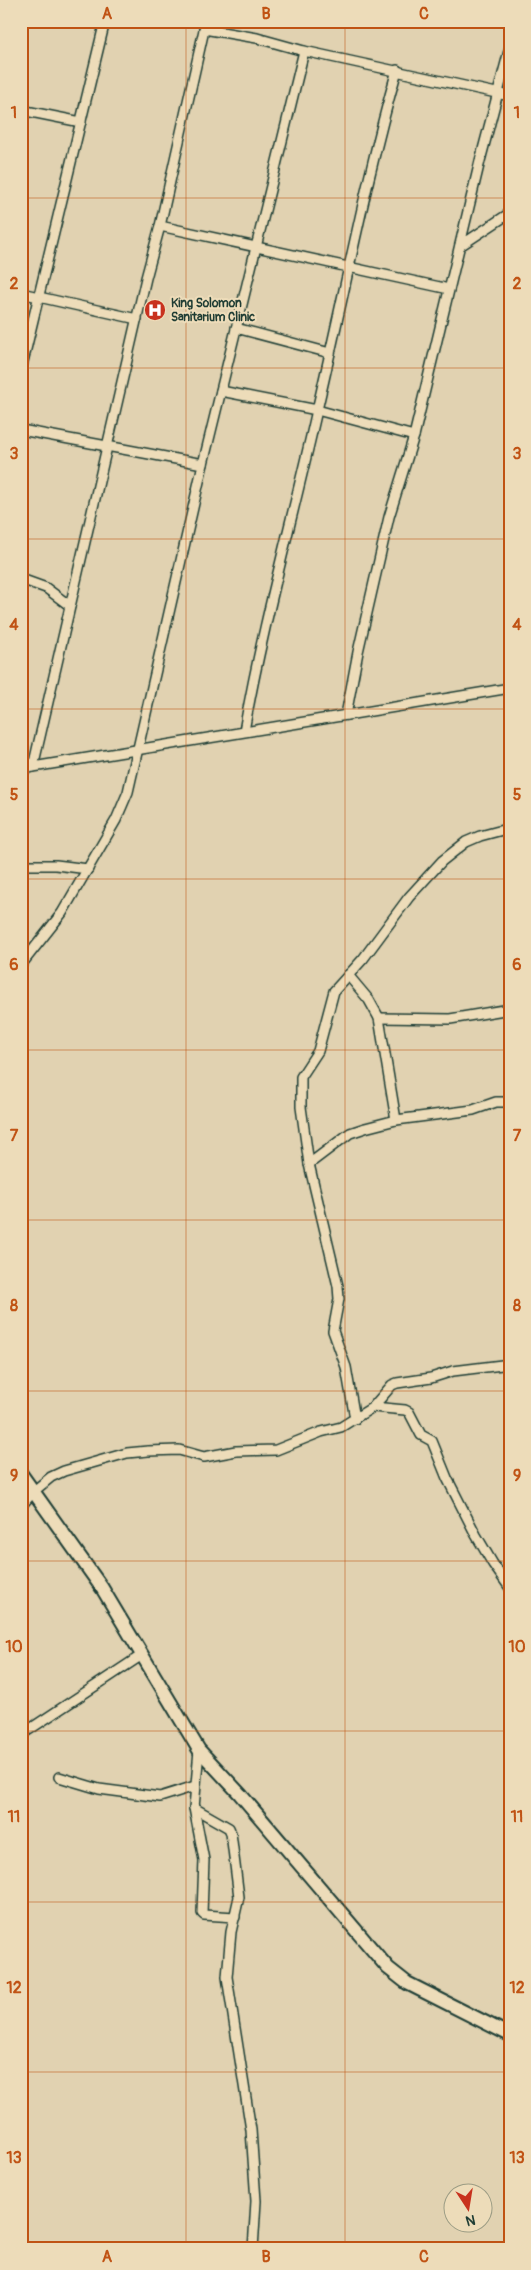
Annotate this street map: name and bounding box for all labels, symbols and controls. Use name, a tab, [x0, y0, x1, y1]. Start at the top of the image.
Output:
text: A	[102, 4, 113, 24]
text: B	[261, 4, 271, 24]
text: C	[419, 4, 429, 24]
text: 1	[11, 103, 17, 123]
text: 1	[514, 103, 520, 123]
text: 2	[10, 274, 19, 294]
text: 2	[513, 274, 522, 294]
place label: King Solomon Sanitarium Clinic	[171, 296, 255, 325]
hospital icon: King Solomon Sanitarium Clinic	[143, 298, 167, 322]
text: 3	[10, 444, 19, 464]
text: 3	[513, 444, 522, 464]
text: 4	[9, 615, 19, 635]
text: 4	[512, 615, 522, 635]
text: 5	[10, 785, 19, 805]
text: 5	[513, 785, 522, 805]
text: 6	[9, 955, 19, 975]
text: 6	[512, 955, 522, 975]
text: 7	[10, 1126, 19, 1146]
text: 7	[513, 1126, 522, 1146]
text: 8	[10, 1296, 18, 1316]
text: 8	[513, 1296, 521, 1316]
text: 9	[10, 1466, 18, 1486]
text: 9	[513, 1466, 521, 1486]
text: 10	[5, 1637, 23, 1657]
text: 10	[508, 1637, 526, 1657]
text: 11	[8, 1807, 20, 1827]
text: 11	[511, 1807, 523, 1827]
text: 12	[6, 1978, 22, 1998]
text: 12	[509, 1978, 525, 1998]
text: 13	[6, 2148, 22, 2168]
text: 13	[509, 2148, 525, 2168]
north arrow	[444, 2182, 494, 2232]
text: N	[464, 2211, 477, 2230]
text: A	[102, 2247, 113, 2267]
text: B	[261, 2247, 271, 2267]
text: C	[419, 2247, 429, 2267]

